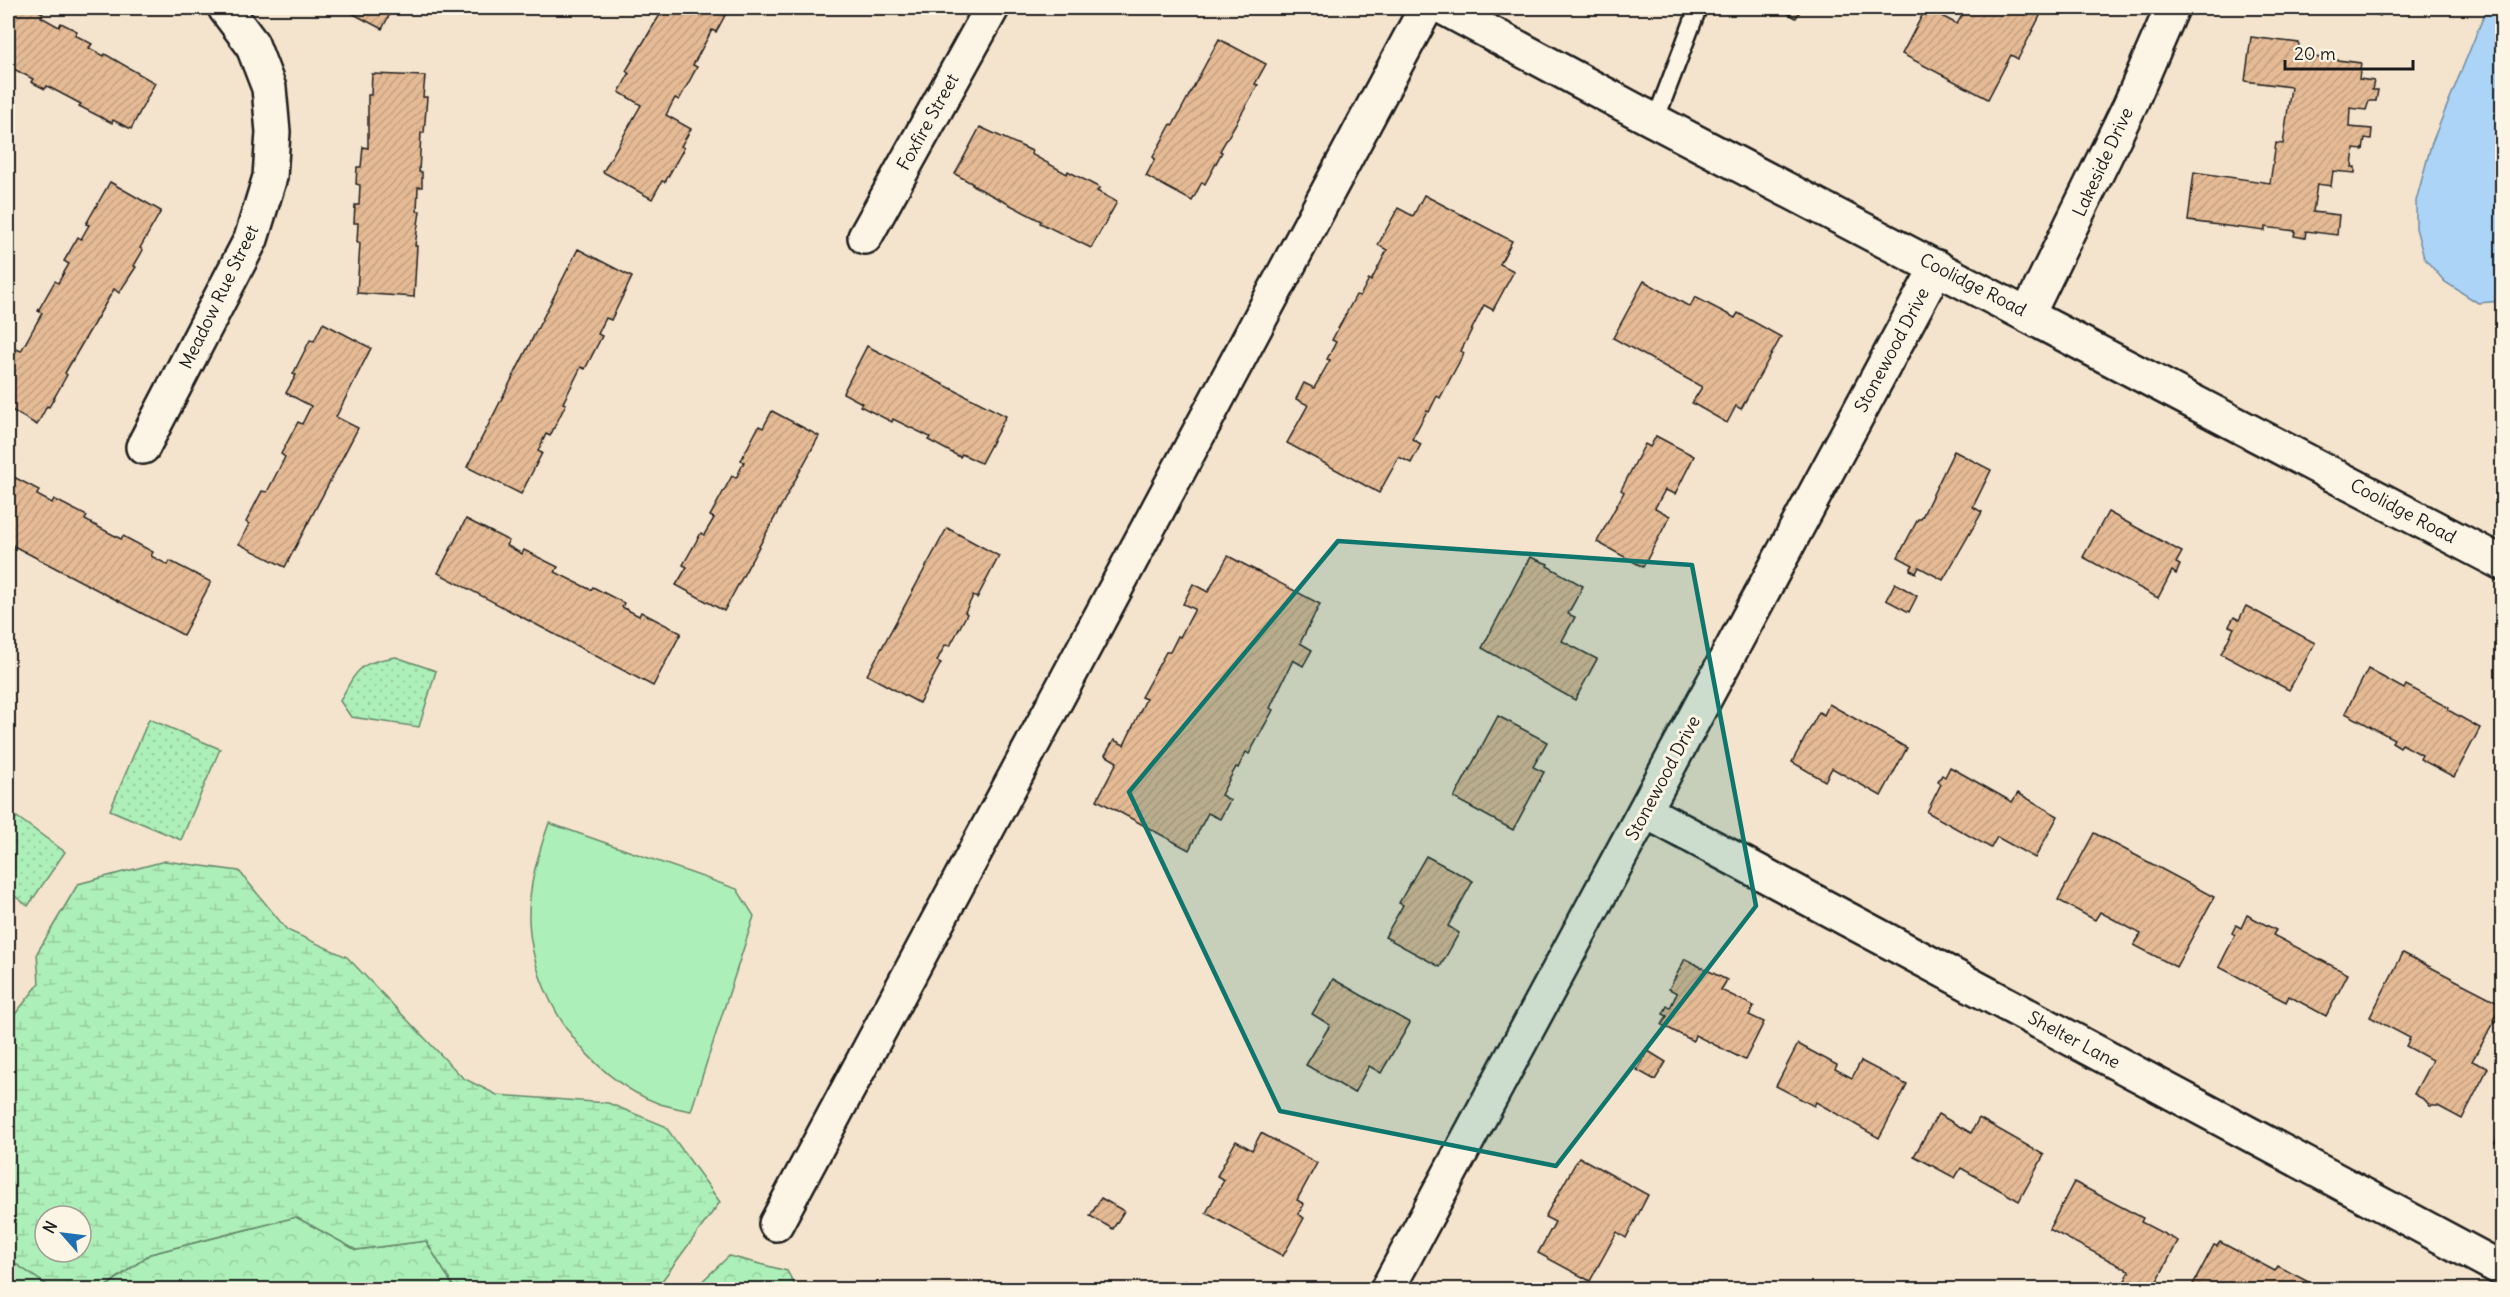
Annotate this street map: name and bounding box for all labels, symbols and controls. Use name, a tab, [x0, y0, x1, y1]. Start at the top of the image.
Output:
scale bar	[2285, 33, 2412, 71]
text: 20 m	[2294, 42, 2336, 65]
street label: Foxfire Street	[892, 69, 964, 174]
street label: Lakeside Drive	[2067, 103, 2138, 220]
street label: Meadow Rue Street	[174, 221, 263, 373]
street label: Coolidge Road	[1916, 248, 2031, 321]
street label: Stonewood Drive	[1849, 284, 1934, 416]
street label: Coolidge Road	[2346, 473, 2461, 548]
street label: Stonewood Drive	[1620, 712, 1705, 844]
street label: Shelter Lane	[2024, 1006, 2124, 1074]
north arrow	[33, 1204, 93, 1264]
text: N	[38, 1217, 61, 1237]

